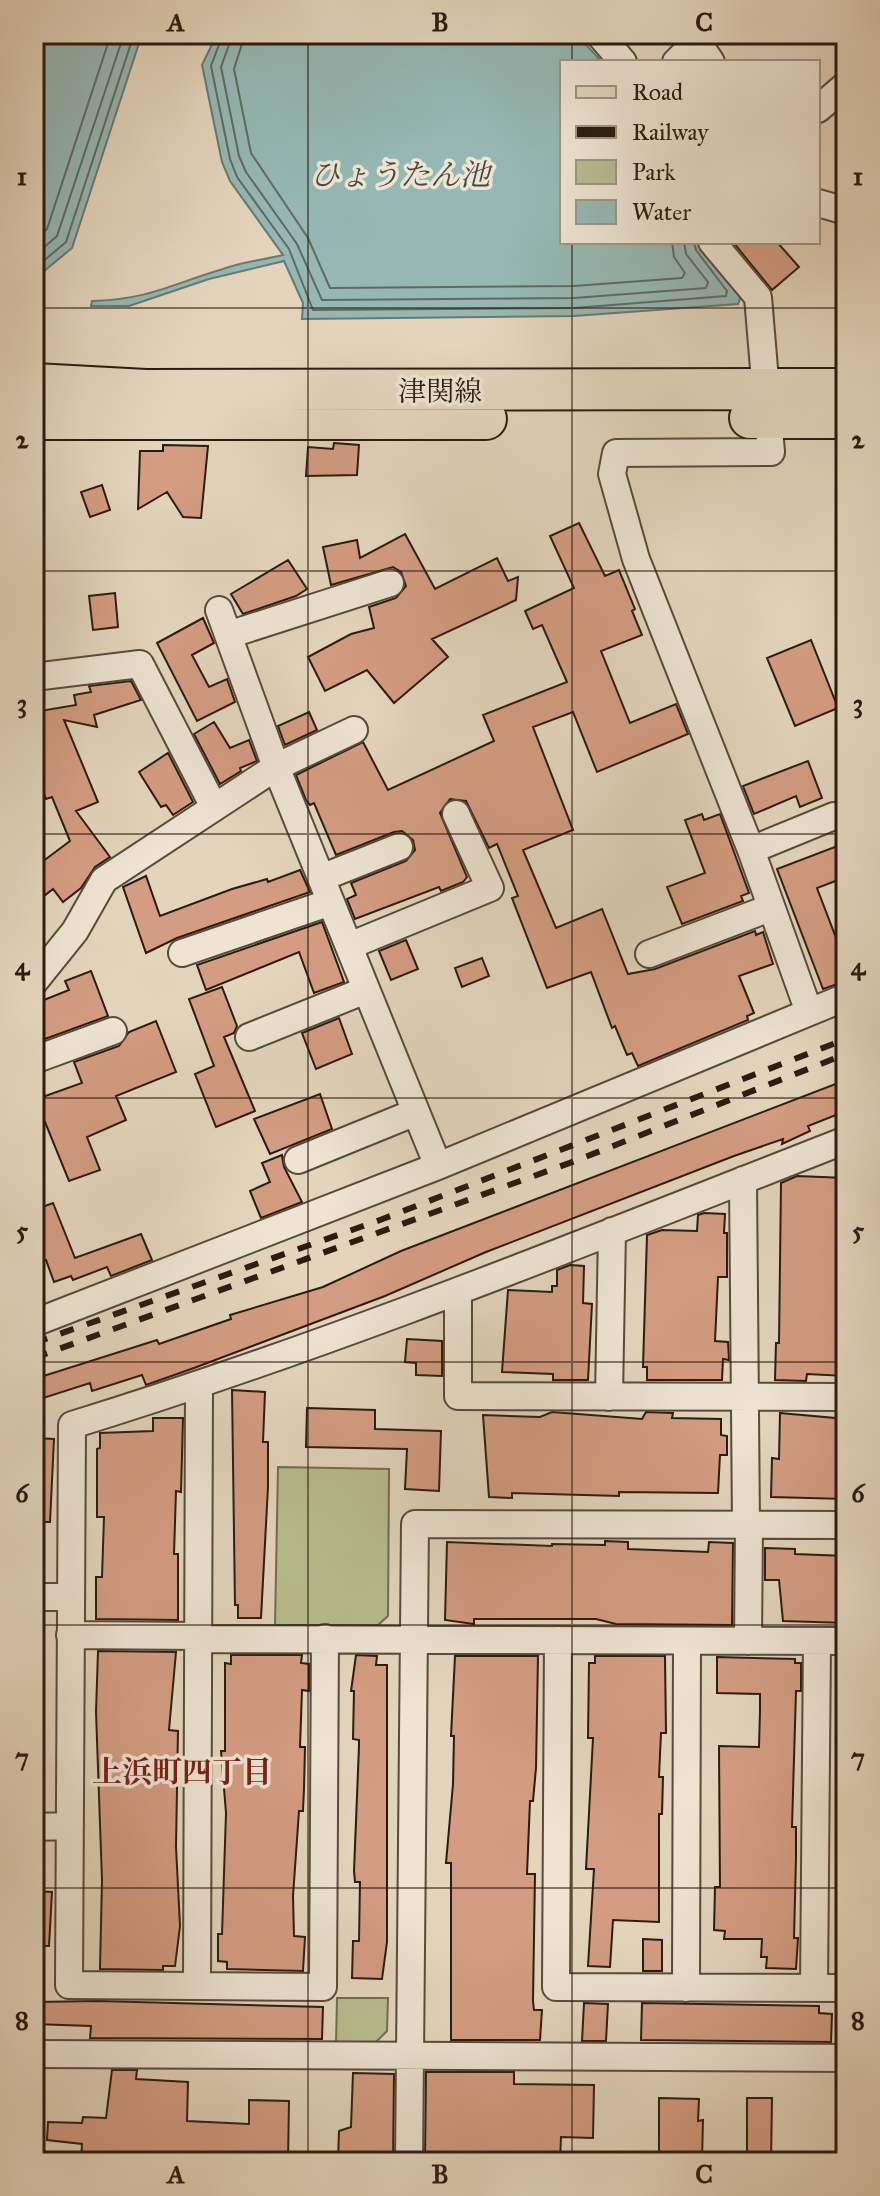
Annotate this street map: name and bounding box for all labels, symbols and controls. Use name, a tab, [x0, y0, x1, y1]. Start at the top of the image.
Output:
text: A	[165, 6, 185, 38]
text: B	[431, 6, 449, 38]
text: C	[695, 6, 713, 38]
legend	[560, 60, 820, 244]
text: Road	[632, 77, 683, 107]
text: Railway	[632, 117, 709, 147]
water label: ひょうたん池	[310, 157, 493, 193]
text: Park	[632, 157, 676, 187]
text: 1	[17, 160, 27, 192]
text: 1	[853, 160, 863, 192]
text: Water	[632, 197, 691, 227]
street label: 津関線	[398, 374, 482, 409]
text: 2	[16, 423, 30, 455]
text: 2	[852, 423, 866, 455]
text: 3	[17, 687, 27, 719]
text: 3	[853, 687, 863, 719]
text: 4	[15, 950, 31, 982]
text: 4	[851, 950, 867, 982]
text: 5	[16, 1214, 29, 1246]
text: 5	[852, 1214, 865, 1246]
text: 6	[15, 1477, 30, 1509]
text: 6	[851, 1477, 866, 1509]
text: 7	[15, 1741, 29, 1773]
text: 7	[851, 1741, 865, 1773]
district label: 上浜町四丁目	[92, 1754, 272, 1790]
text: 8	[15, 2004, 29, 2036]
text: 8	[851, 2004, 865, 2036]
text: A	[165, 2158, 185, 2190]
text: B	[431, 2158, 449, 2190]
text: C	[695, 2158, 713, 2190]

